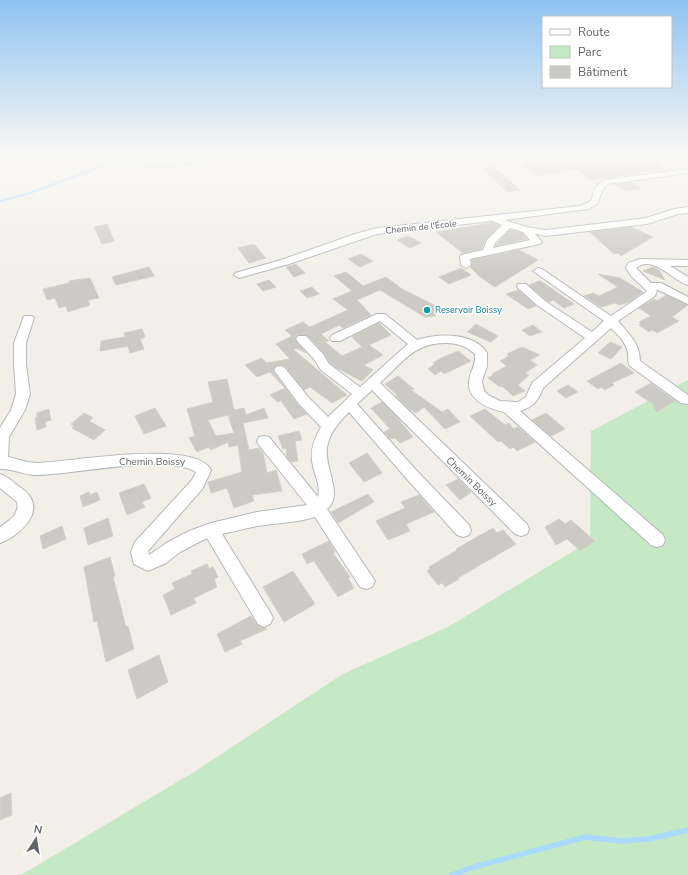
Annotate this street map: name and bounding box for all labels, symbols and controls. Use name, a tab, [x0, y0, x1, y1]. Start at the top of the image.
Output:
legend	[542, 16, 672, 88]
text: Route	[578, 24, 610, 40]
text: Parc	[578, 44, 602, 60]
text: Bâtiment	[578, 64, 628, 80]
street label: Chemin de l'École	[385, 216, 457, 237]
place label: Reservoir Boissy	[435, 304, 502, 316]
marker: Reservoir Boissy	[422, 305, 432, 315]
street label: Chemin Boissy	[443, 454, 501, 510]
street label: Chemin Boissy	[119, 455, 186, 469]
north arrow	[16, 819, 56, 859]
text: N	[32, 822, 44, 838]

